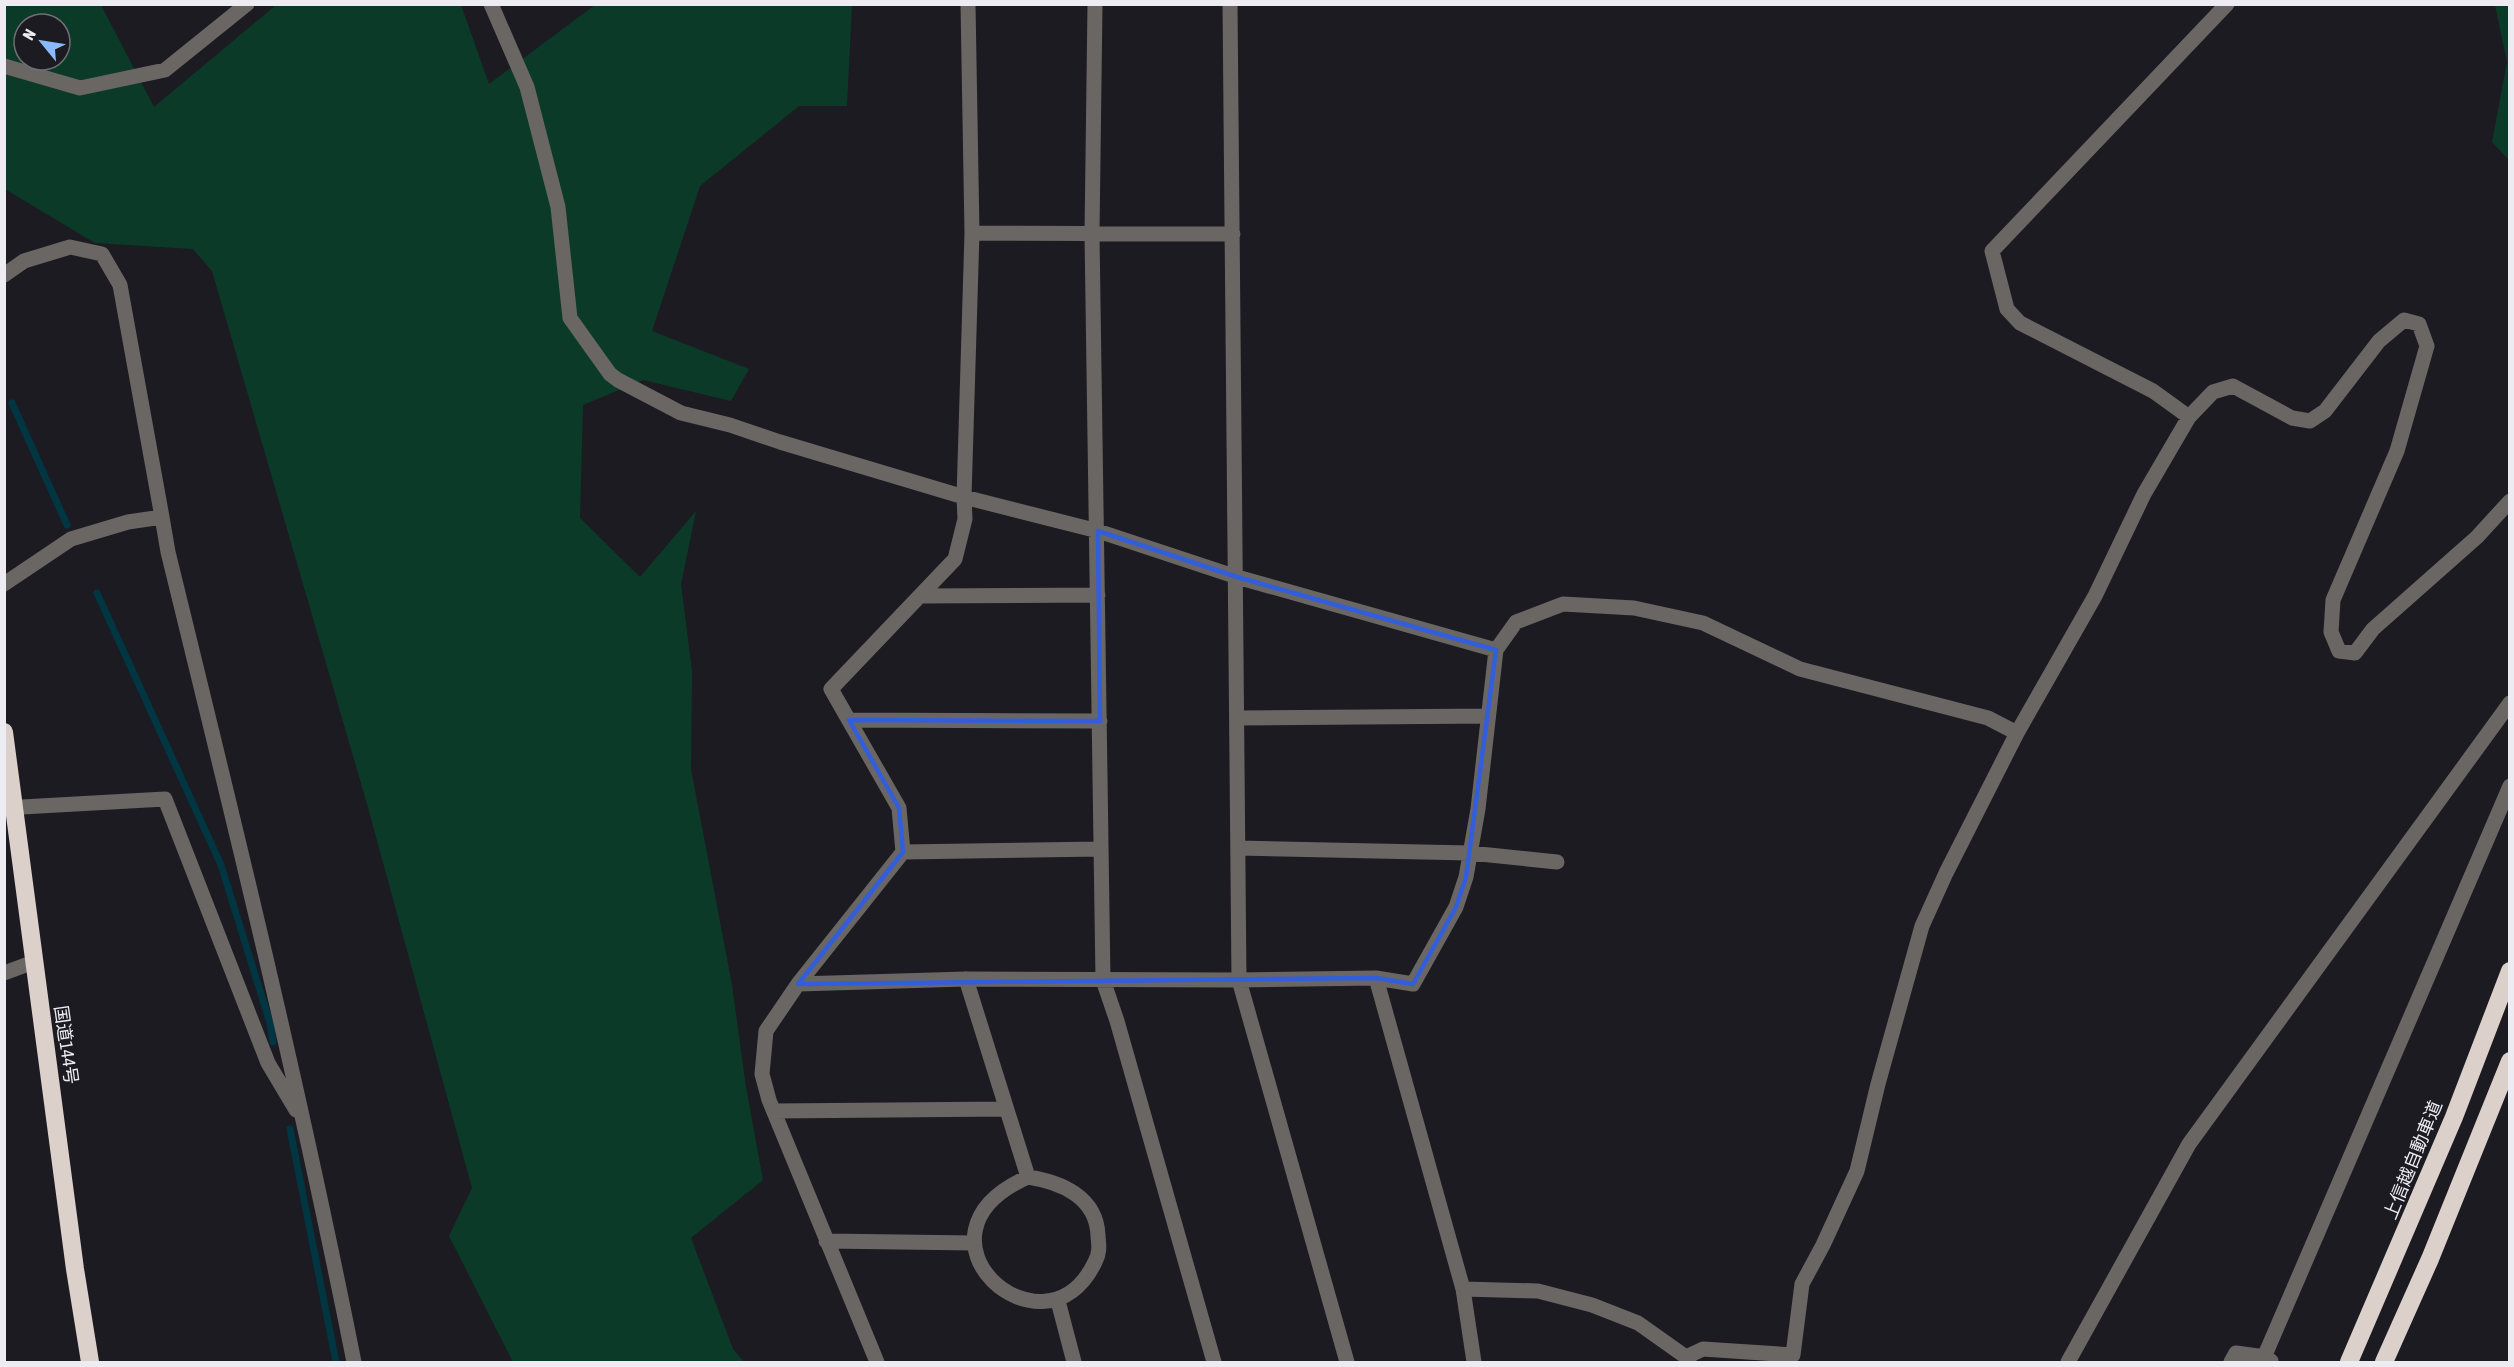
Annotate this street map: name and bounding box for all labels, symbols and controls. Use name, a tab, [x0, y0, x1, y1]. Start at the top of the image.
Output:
north arrow	[12, 12, 72, 72]
text: N	[19, 26, 39, 43]
street label: 国道144号	[51, 1004, 82, 1086]
street label: 上信越自動車道	[2379, 1097, 2446, 1222]

